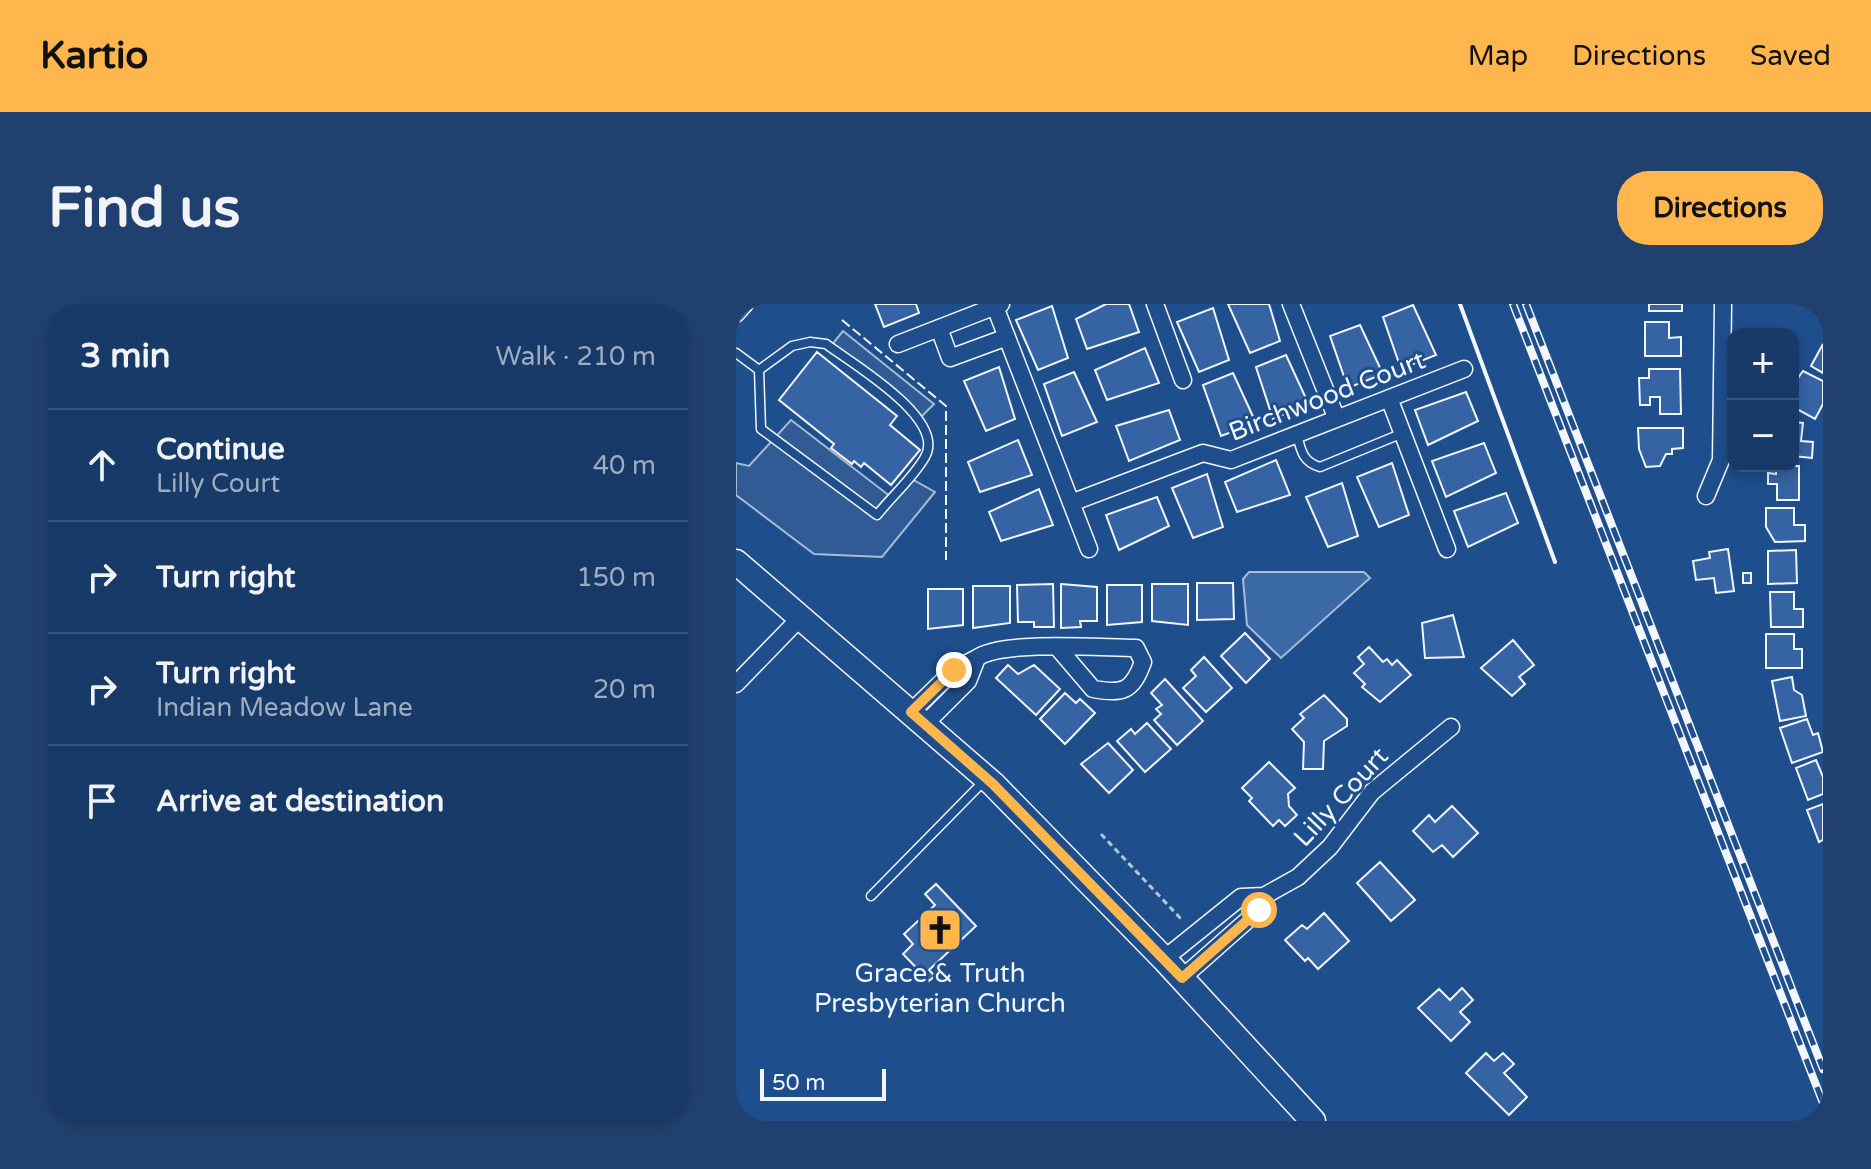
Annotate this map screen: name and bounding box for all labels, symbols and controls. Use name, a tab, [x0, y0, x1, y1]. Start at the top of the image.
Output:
text: Kartio	[40, 33, 148, 79]
text: Map	[1468, 39, 1528, 73]
text: Directions	[1572, 39, 1706, 73]
text: Saved	[1750, 39, 1831, 73]
button: Directions	[1617, 171, 1823, 245]
text: Find us	[48, 175, 240, 242]
map controls	[1727, 328, 1799, 472]
button: +	[1727, 328, 1799, 400]
text: 3 min	[80, 336, 171, 377]
text: Walk · 210 m	[496, 341, 656, 372]
street label: Birchwood Court	[1224, 344, 1430, 448]
button: −	[1727, 400, 1799, 472]
text: Continue	[156, 431, 285, 468]
icon: ahead	[80, 443, 124, 487]
text: 40 m	[593, 450, 656, 481]
text: Lilly Court	[156, 468, 280, 499]
icon: right	[80, 555, 124, 599]
text: Turn right	[156, 559, 296, 596]
text: 150 m	[576, 562, 656, 593]
route end	[936, 652, 972, 688]
text: Turn right	[156, 655, 296, 692]
icon: right	[80, 667, 124, 711]
text: 20 m	[593, 674, 656, 705]
text: Indian Meadow Lane	[156, 692, 413, 723]
street label: Lilly Court	[1287, 741, 1395, 853]
icon: arrive	[80, 779, 124, 823]
text: Arrive at destination	[156, 783, 444, 820]
route start	[1241, 892, 1277, 928]
church icon: Grace & Truth Presbyterian Church	[916, 906, 964, 954]
place label: Grace & Truth Presbyterian Church	[814, 958, 1066, 1019]
scale bar	[760, 1065, 886, 1101]
text: 50 m	[772, 1070, 826, 1096]

